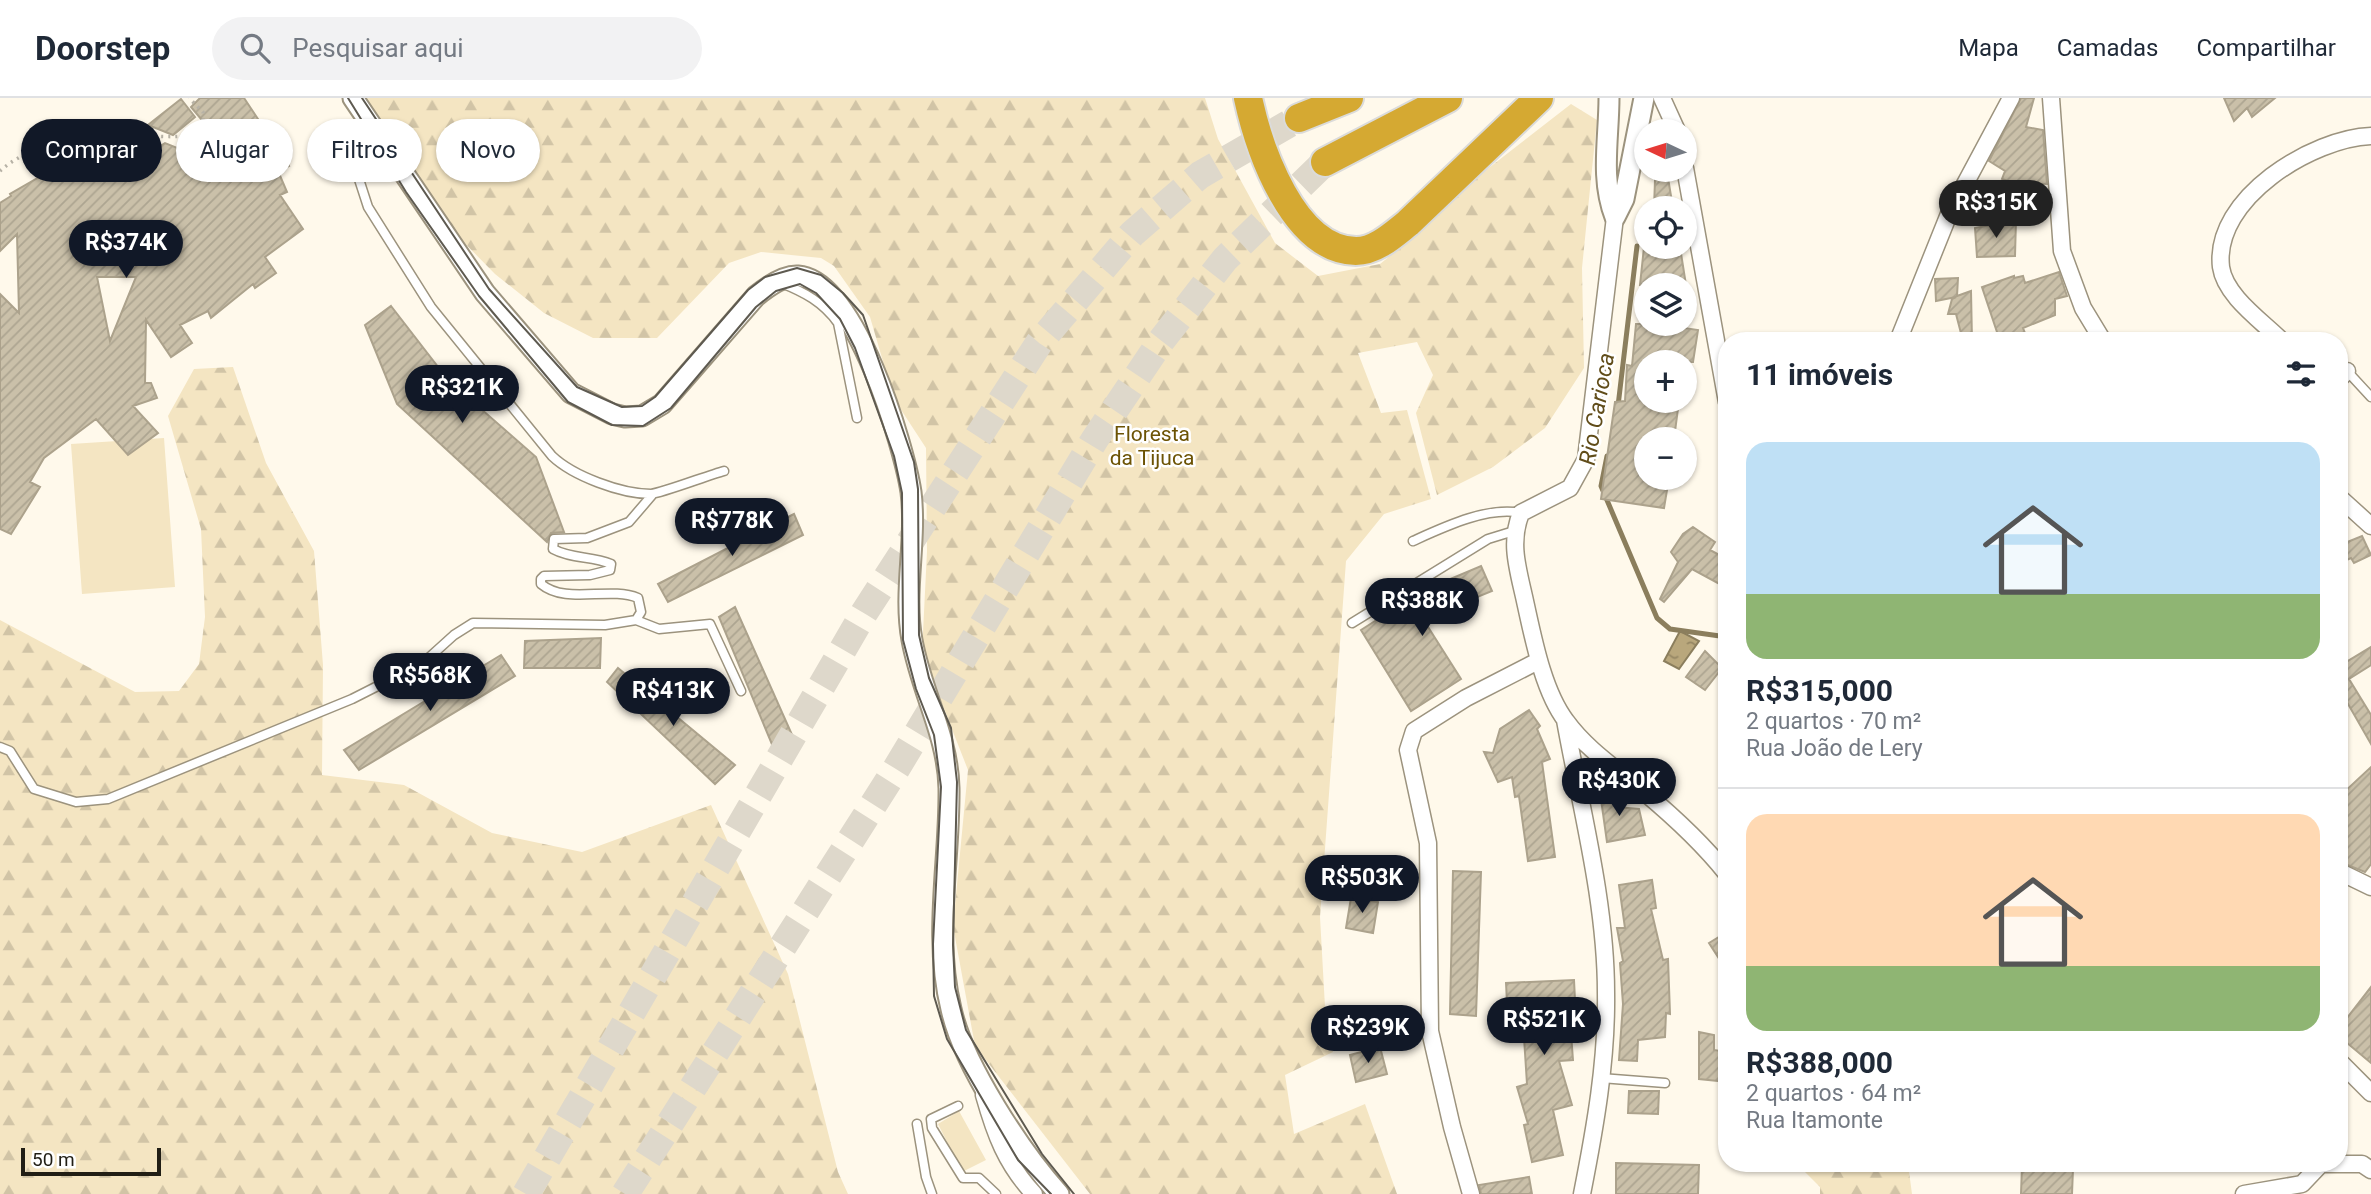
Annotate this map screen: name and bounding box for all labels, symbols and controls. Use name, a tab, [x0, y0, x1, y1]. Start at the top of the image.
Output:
search box	[212, 17, 702, 80]
text: Doorstep	[35, 29, 170, 68]
icon: search	[236, 29, 274, 67]
text: Pesquisar aqui	[292, 33, 464, 63]
text: Mapa	[1958, 34, 2019, 62]
text: Camadas	[2057, 34, 2158, 62]
text: Compartilhar	[2196, 34, 2336, 62]
chip: Comprar	[21, 119, 162, 182]
chip: Alugar	[176, 119, 293, 182]
chip: Filtros	[307, 119, 422, 182]
chip: Novo	[436, 119, 540, 182]
north arrow	[1634, 119, 1698, 182]
map controls	[1634, 119, 1697, 490]
pin: R$315K	[1939, 180, 2053, 240]
text: R$315K	[1955, 189, 2037, 216]
button: locate	[1634, 196, 1697, 259]
pin: R$374K	[69, 220, 183, 280]
text: R$374K	[85, 229, 167, 256]
button: layers	[1634, 273, 1697, 336]
button: +	[1634, 350, 1697, 413]
water label: Rio Carioca	[1574, 351, 1620, 467]
icon: filters	[2282, 355, 2320, 393]
text: 11 imóveis	[1746, 357, 1893, 392]
pin: R$321K	[405, 366, 519, 425]
text: R$321K	[421, 374, 503, 401]
park label: Floresta da Tijuca	[1110, 422, 1194, 470]
button: −	[1634, 427, 1697, 490]
icon: home	[1970, 487, 2096, 613]
pin: R$778K	[675, 498, 789, 558]
text: R$778K	[691, 507, 773, 534]
pin: R$388K	[1365, 578, 1479, 638]
text: R$388K	[1381, 587, 1463, 614]
pin: R$568K	[373, 654, 487, 713]
text: R$568K	[389, 662, 471, 689]
pin: R$413K	[616, 668, 730, 728]
text: R$315,000	[1746, 673, 1893, 708]
text: R$413K	[632, 677, 714, 704]
text: 2 quartos · 70 m²	[1746, 708, 1921, 735]
text: Rua João de Lery	[1746, 735, 1923, 762]
pin: R$430K	[1562, 758, 1676, 818]
text: R$430K	[1578, 767, 1660, 794]
pin: R$503K	[1305, 856, 1419, 915]
icon: home	[1970, 859, 2096, 985]
text: R$503K	[1321, 864, 1403, 891]
pin: R$521K	[1487, 998, 1601, 1057]
pin: R$239K	[1311, 1006, 1425, 1065]
text: R$521K	[1503, 1006, 1585, 1033]
text: R$239K	[1327, 1014, 1409, 1041]
text: R$388,000	[1746, 1045, 1893, 1080]
text: 2 quartos · 64 m²	[1746, 1080, 1921, 1107]
text: Rua Itamonte	[1746, 1107, 1883, 1134]
scale bar	[21, 1145, 161, 1177]
text: 50 m	[32, 1148, 75, 1171]

